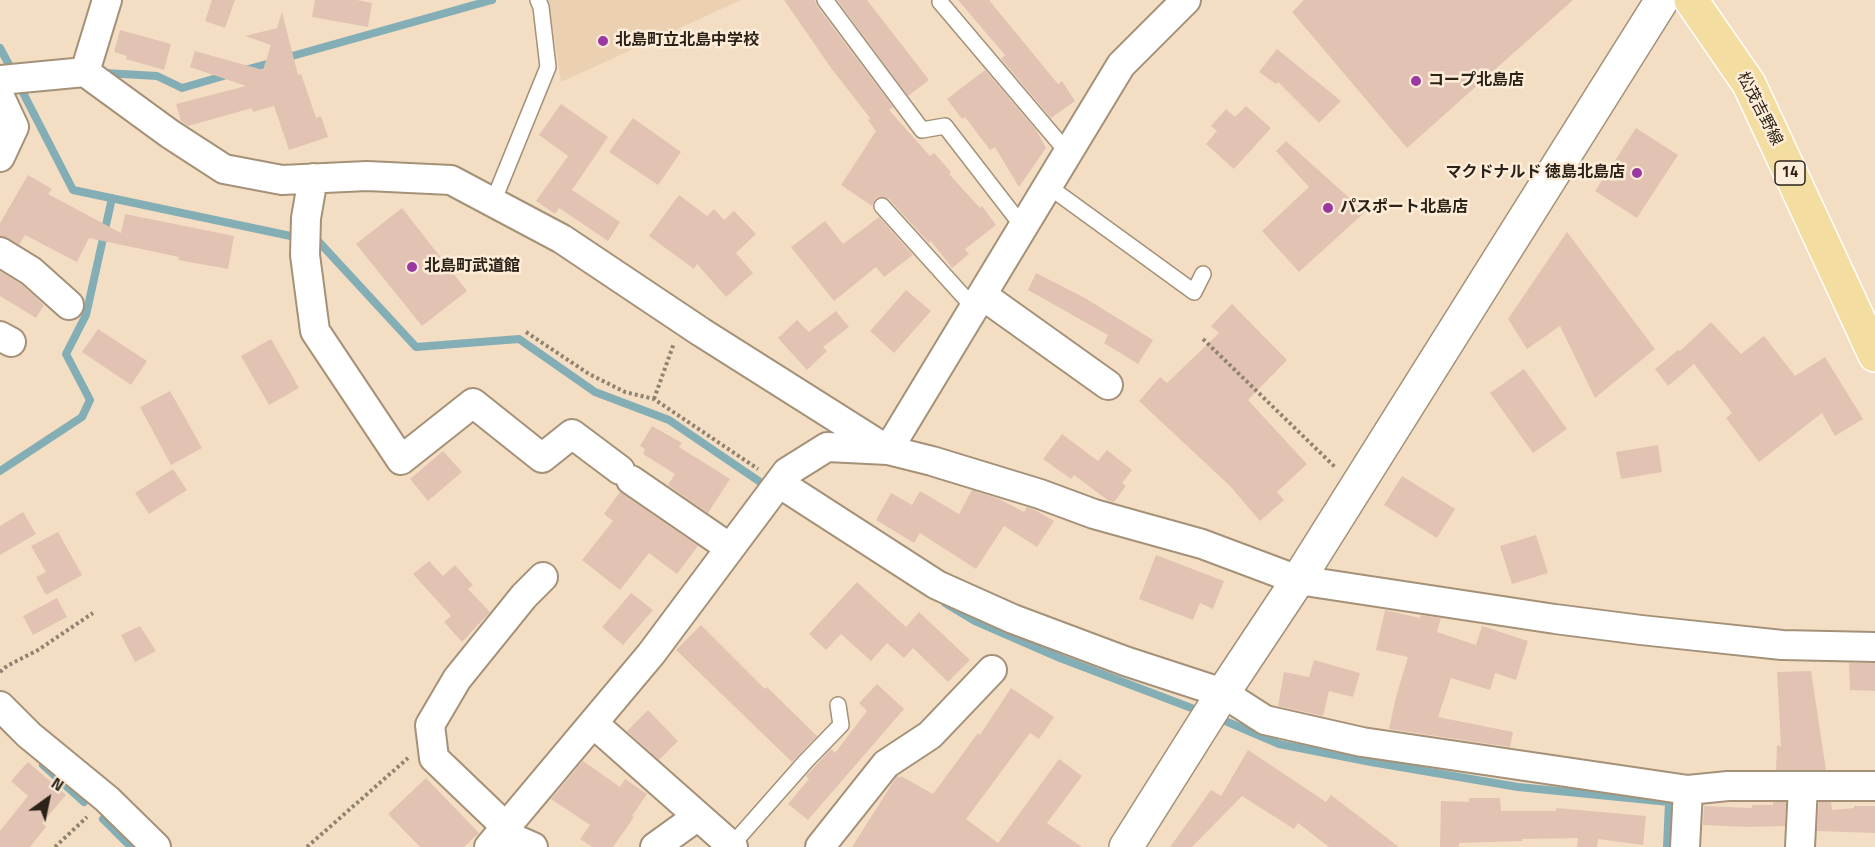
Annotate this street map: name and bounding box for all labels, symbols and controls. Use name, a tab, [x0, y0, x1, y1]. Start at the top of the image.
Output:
place label: 北島町立北島中学校	[615, 31, 759, 51]
marker: 北島町立北島中学校	[596, 34, 610, 48]
street label: 松茂吉野線	[1732, 69, 1786, 149]
place label: コープ北島店	[1428, 71, 1524, 91]
marker: コープ北島店	[1409, 74, 1423, 88]
road number: 14	[1775, 161, 1805, 185]
place label: マクドナルド 徳島北島店	[1445, 163, 1625, 183]
marker: マクドナルド 徳島北島店	[1630, 166, 1644, 180]
place label: パスポート北島店	[1340, 198, 1468, 218]
marker: パスポート北島店	[1321, 201, 1335, 215]
place label: 北島町武道館	[424, 257, 520, 277]
marker: 北島町武道館	[405, 260, 419, 274]
north arrow	[18, 769, 78, 829]
text: N	[47, 771, 69, 797]

